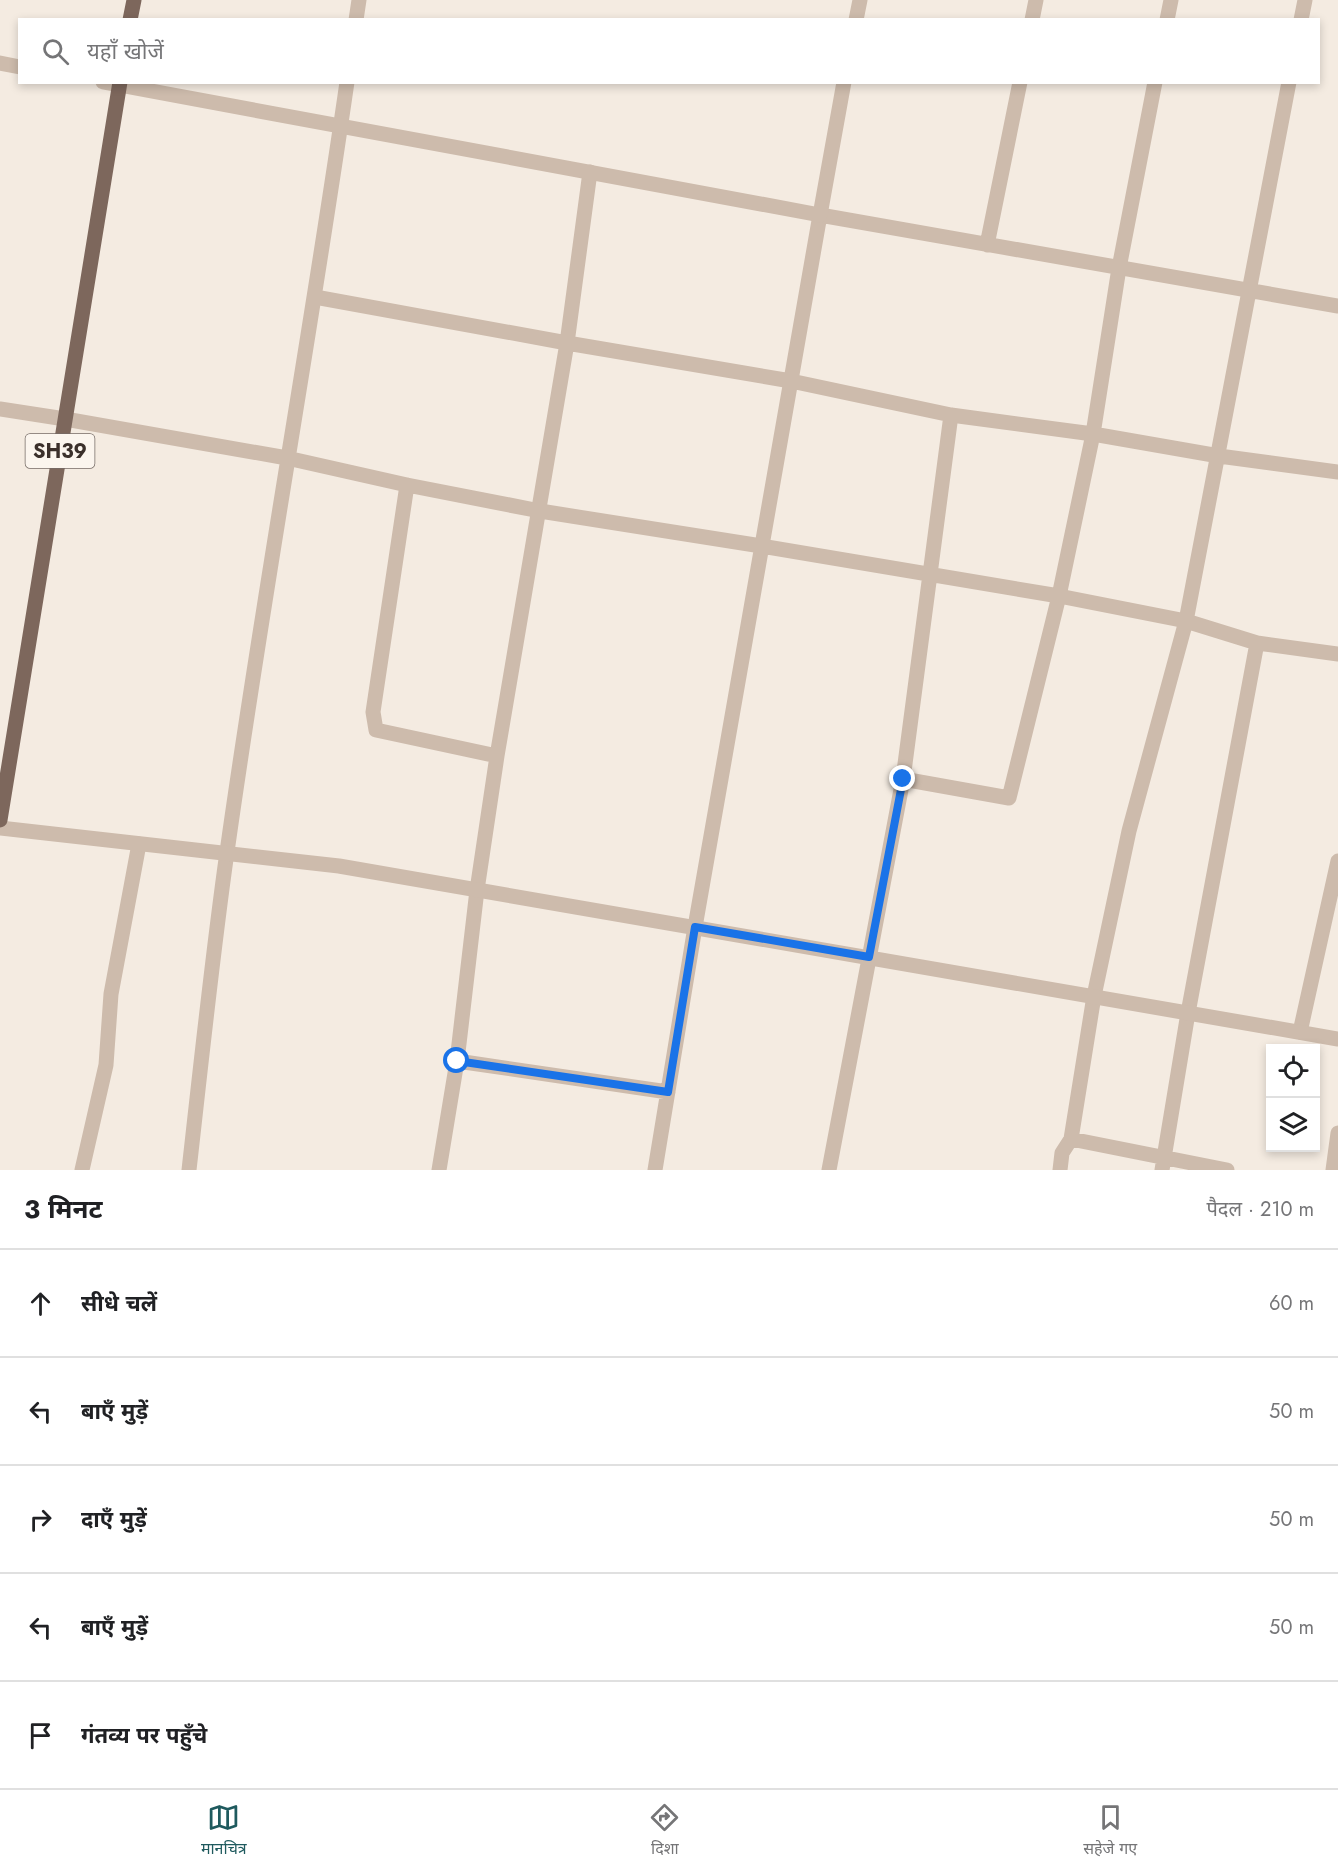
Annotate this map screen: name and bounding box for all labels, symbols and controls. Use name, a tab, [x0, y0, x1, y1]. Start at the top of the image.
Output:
search box	[18, 18, 1320, 84]
icon: search	[39, 35, 72, 68]
text: यहाँ खोजें	[87, 35, 164, 67]
road number: SH39	[26, 434, 94, 468]
route end	[889, 765, 915, 791]
map controls	[1266, 1044, 1320, 1152]
button: locate	[1266, 1044, 1320, 1098]
route start	[443, 1047, 469, 1073]
button: layers	[1266, 1098, 1320, 1152]
text: 3 मिनट	[24, 1190, 103, 1228]
text: पैदल · 210 m	[1206, 1195, 1314, 1224]
icon: ahead	[24, 1287, 57, 1320]
text: सीधे चलें	[81, 1287, 157, 1319]
text: 60 m	[1269, 1289, 1314, 1318]
icon: left	[24, 1395, 57, 1428]
text: बाएँ मुड़ें	[81, 1395, 148, 1427]
text: 50 m	[1269, 1397, 1314, 1426]
icon: right	[24, 1503, 57, 1536]
text: दाएँ मुड़ें	[81, 1503, 147, 1535]
text: 50 m	[1269, 1505, 1314, 1534]
icon: left	[24, 1611, 57, 1644]
text: बाएँ मुड़ें	[81, 1611, 148, 1643]
text: 50 m	[1269, 1613, 1314, 1642]
icon: arrive	[24, 1719, 57, 1752]
text: गंतव्य पर पहुँचे	[81, 1719, 207, 1751]
tab: मानचित्र	[201, 1801, 247, 1861]
tab: दिशा	[648, 1801, 681, 1861]
tab: सहेजे गए	[1083, 1801, 1137, 1861]

